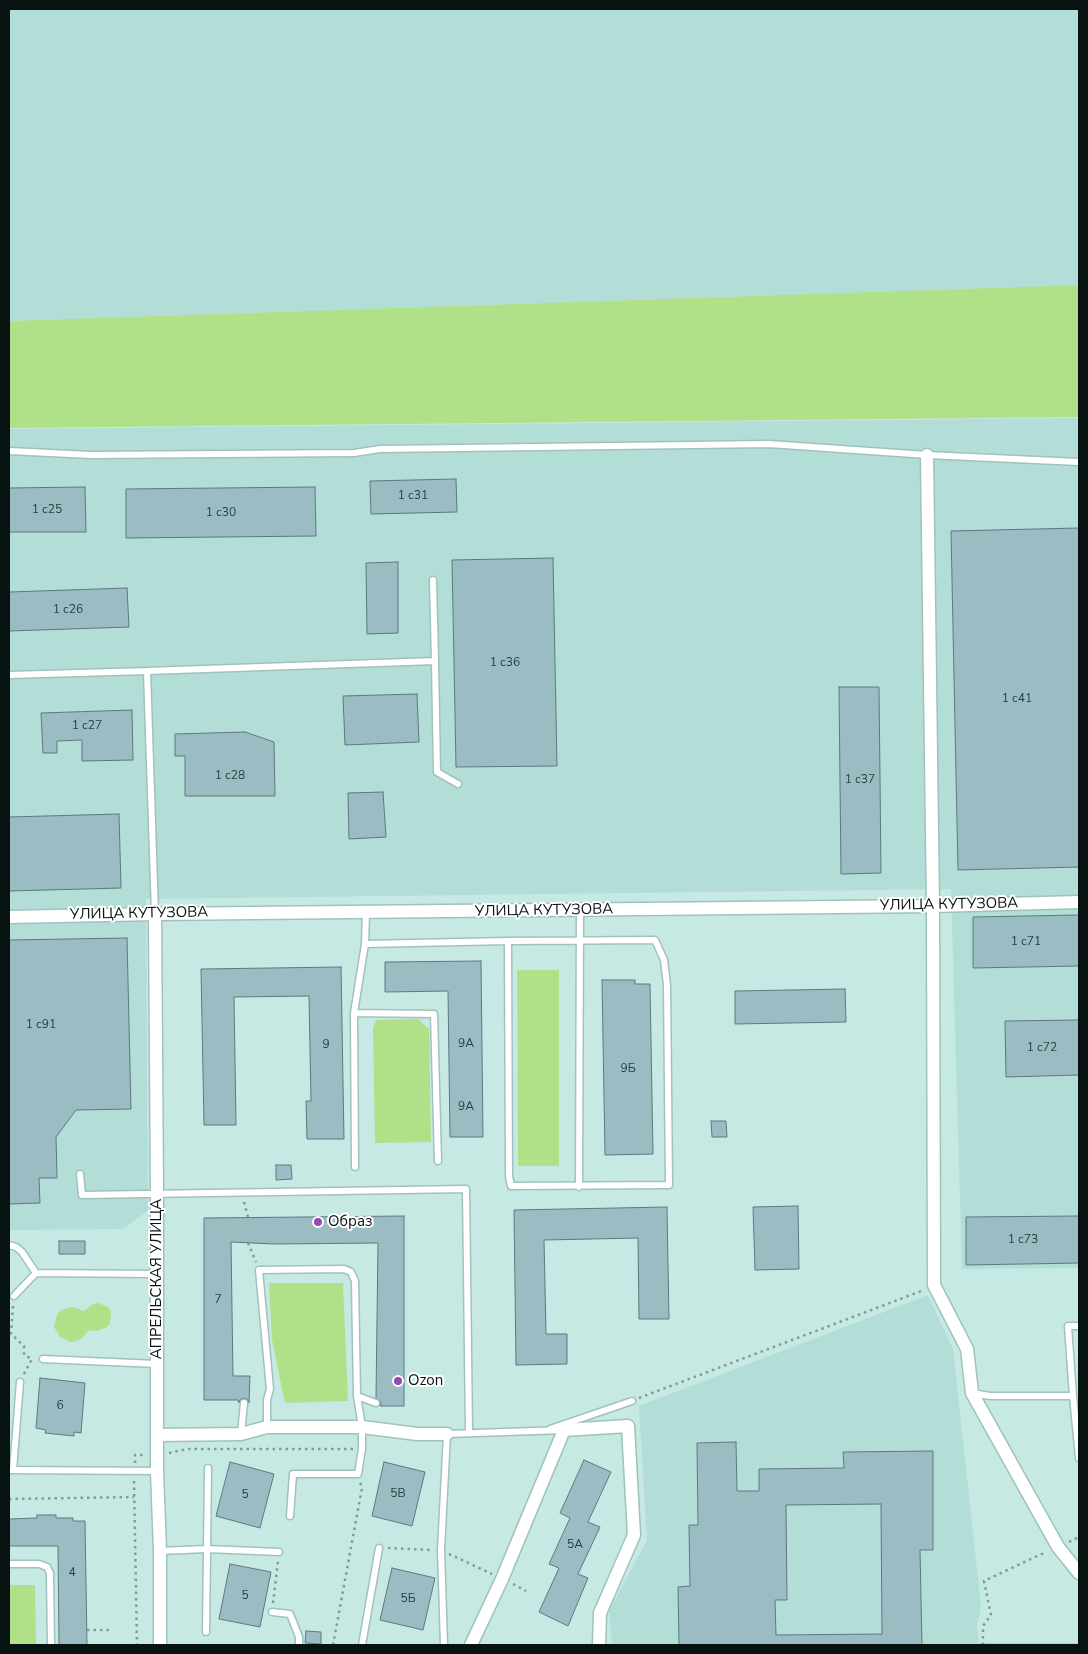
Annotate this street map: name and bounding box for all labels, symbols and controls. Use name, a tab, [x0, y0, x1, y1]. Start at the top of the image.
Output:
house number: 1 с31	[398, 489, 428, 503]
house number: 1 с25	[32, 503, 62, 517]
house number: 1 с30	[206, 506, 236, 520]
house number: 1 с26	[53, 603, 83, 617]
house number: 1 с36	[490, 656, 520, 670]
house number: 1 с41	[1002, 692, 1032, 706]
house number: 1 с27	[72, 719, 102, 733]
house number: 1 с28	[215, 769, 245, 783]
house number: 1 с37	[845, 773, 875, 787]
street label: УЛИЦА КУТУЗОВА	[880, 895, 1018, 915]
street label: УЛИЦА КУТУЗОВА	[475, 901, 613, 921]
street label: УЛИЦА КУТУЗОВА	[70, 904, 208, 924]
house number: 1 с71	[1011, 935, 1041, 949]
house number: 1 с91	[26, 1018, 56, 1032]
house number: 9А	[458, 1037, 474, 1051]
house number: 9	[322, 1038, 330, 1052]
house number: 1 с72	[1027, 1041, 1057, 1055]
house number: 9Б	[620, 1062, 636, 1076]
house number: 9А	[458, 1100, 474, 1114]
street label: АПРЕЛЬСКАЯ УЛИЦА	[148, 1199, 166, 1359]
place label: Образ	[328, 1213, 372, 1231]
marker: Образ	[312, 1216, 324, 1228]
house number: 1 с73	[1008, 1233, 1038, 1247]
house number: 7	[214, 1293, 222, 1307]
place label: Ozon	[408, 1372, 443, 1390]
marker: Ozon	[392, 1375, 404, 1387]
house number: 6	[56, 1399, 64, 1413]
house number: 5В	[390, 1487, 406, 1501]
house number: 5	[241, 1488, 249, 1502]
house number: 5А	[567, 1538, 583, 1552]
house number: 4	[68, 1566, 76, 1580]
house number: 5	[241, 1589, 249, 1603]
house number: 5Б	[400, 1592, 416, 1606]

